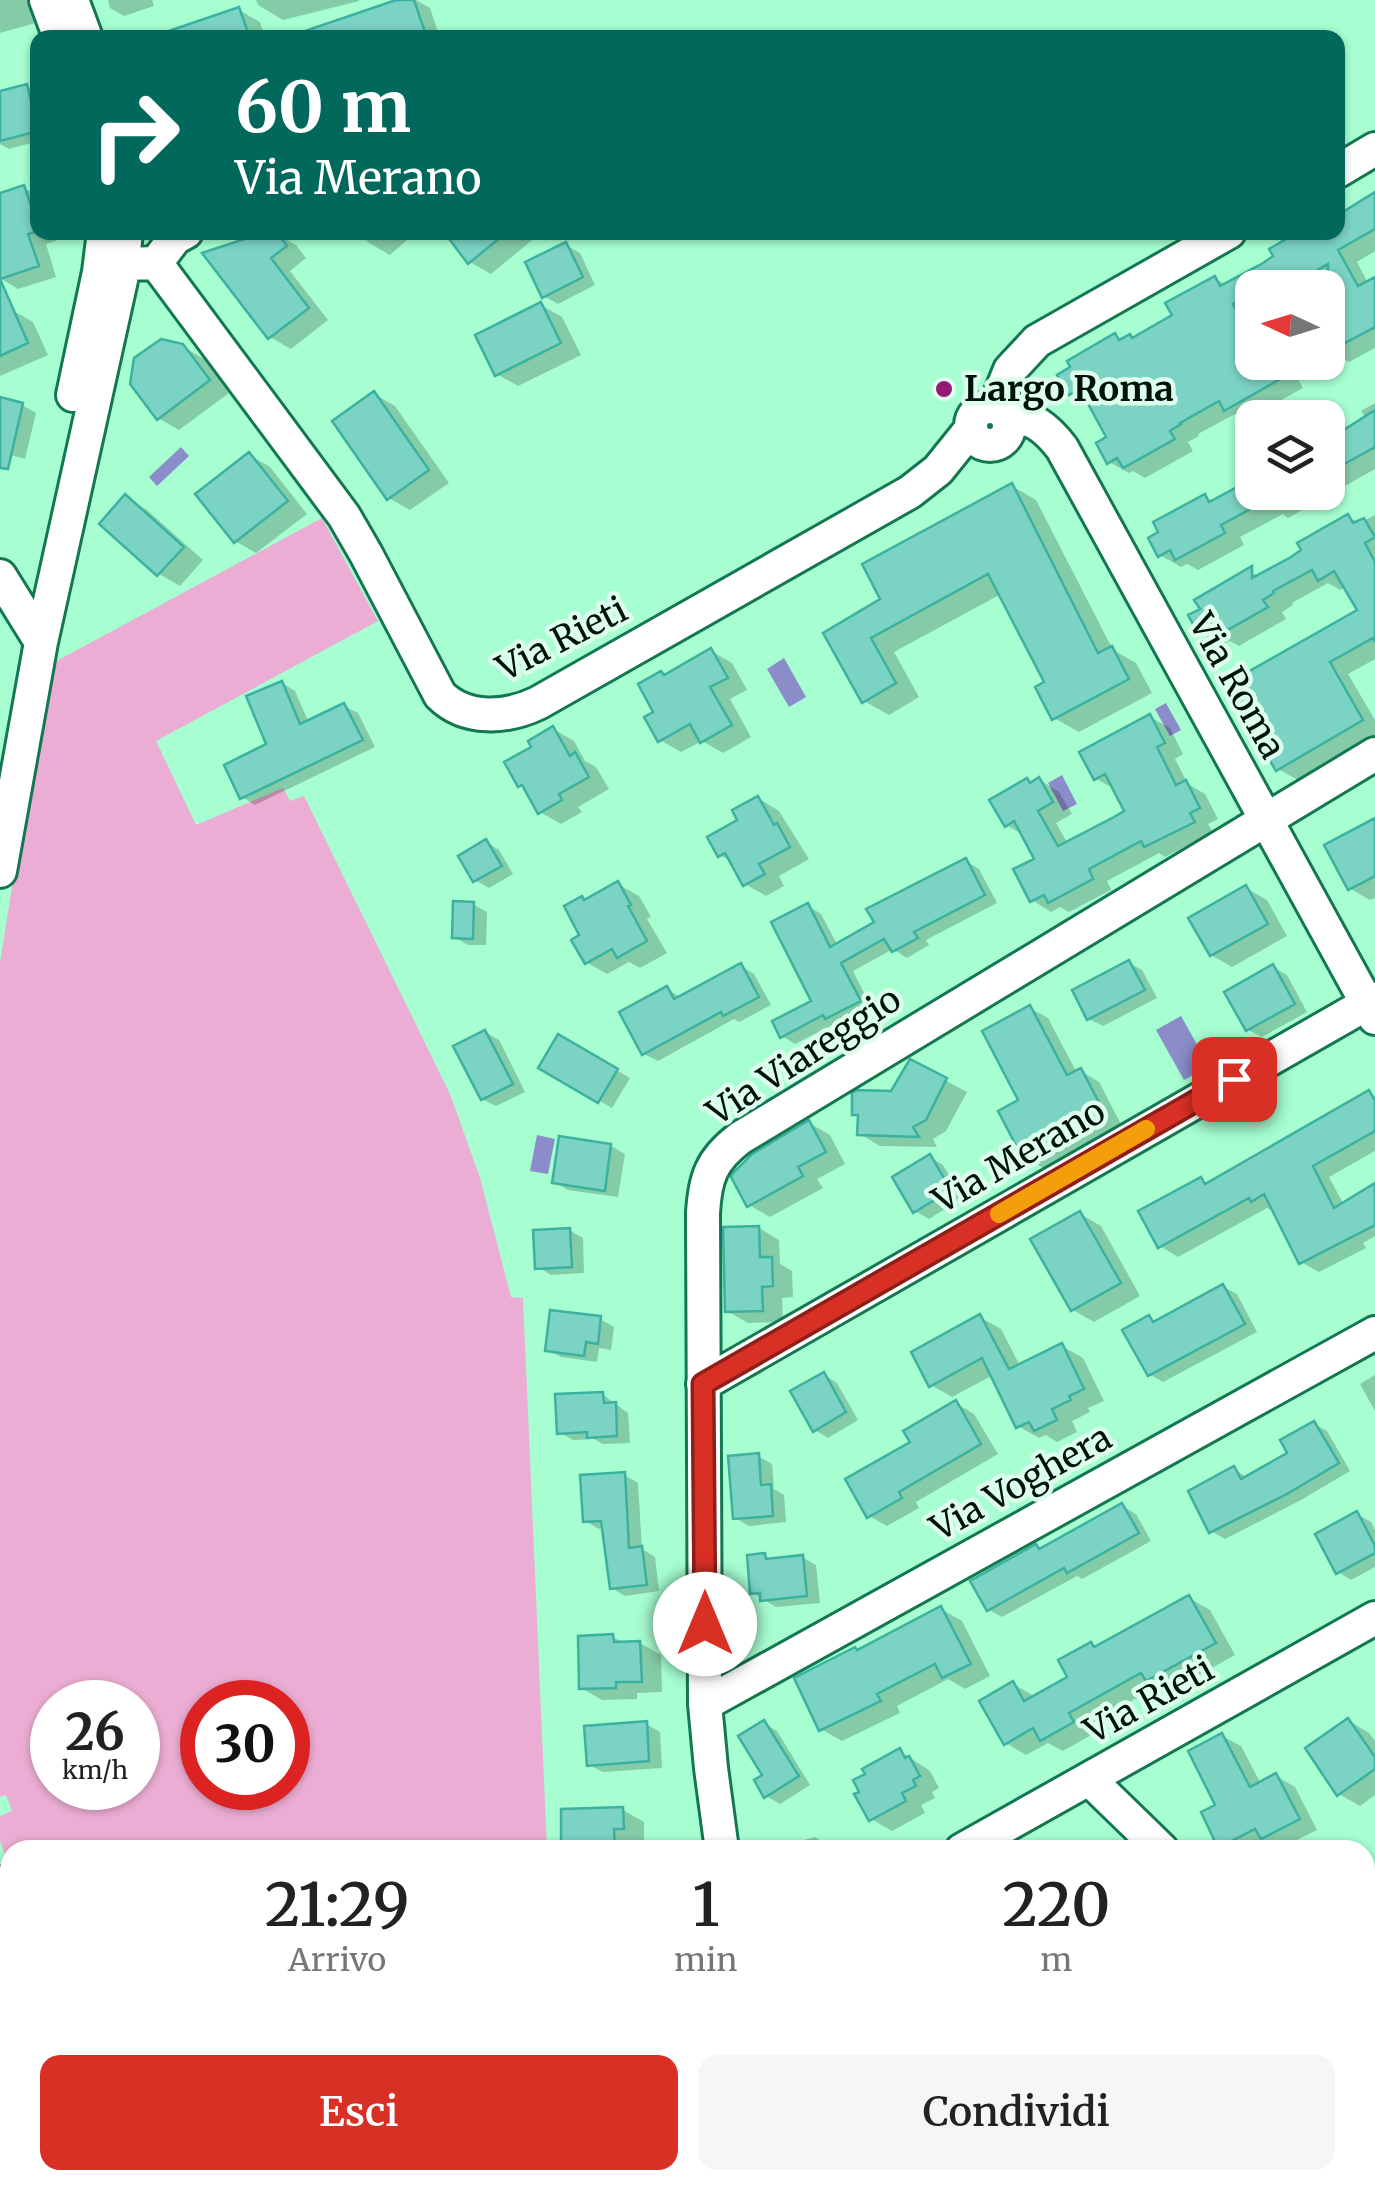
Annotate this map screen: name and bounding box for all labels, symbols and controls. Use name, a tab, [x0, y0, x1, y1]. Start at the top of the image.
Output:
text: 60 m	[235, 63, 411, 151]
icon: right	[70, 70, 200, 200]
text: Via Merano	[235, 150, 481, 206]
north arrow	[1235, 270, 1345, 380]
map controls	[1235, 270, 1345, 510]
place label: Largo Roma	[964, 367, 1174, 411]
marker: Largo Roma	[933, 378, 955, 400]
button: layers	[1235, 400, 1345, 510]
street label: Via Rieti	[488, 587, 635, 691]
street label: Via Roma	[1179, 605, 1295, 766]
street label: Via Viareggio	[698, 977, 909, 1136]
pin	[1192, 1037, 1277, 1122]
icon: arrive	[1207, 1052, 1262, 1107]
street label: Via Merano	[924, 1089, 1113, 1223]
street label: Via Voghera	[922, 1415, 1119, 1551]
position arrow	[653, 1572, 757, 1676]
street label: Via Rieti	[1076, 1647, 1221, 1754]
speed limit sign: 30	[180, 1680, 310, 1810]
text: 26	[65, 1701, 125, 1764]
text: km/h	[62, 1754, 128, 1786]
text: 21:29	[265, 1867, 410, 1942]
text: 1	[692, 1867, 720, 1942]
text: 220	[1002, 1867, 1110, 1942]
text: Arrivo	[288, 1940, 386, 1980]
text: min	[674, 1940, 738, 1980]
text: m	[1040, 1940, 1072, 1980]
button: Esci	[40, 2055, 678, 2170]
button: Condividi	[698, 2055, 1335, 2170]

